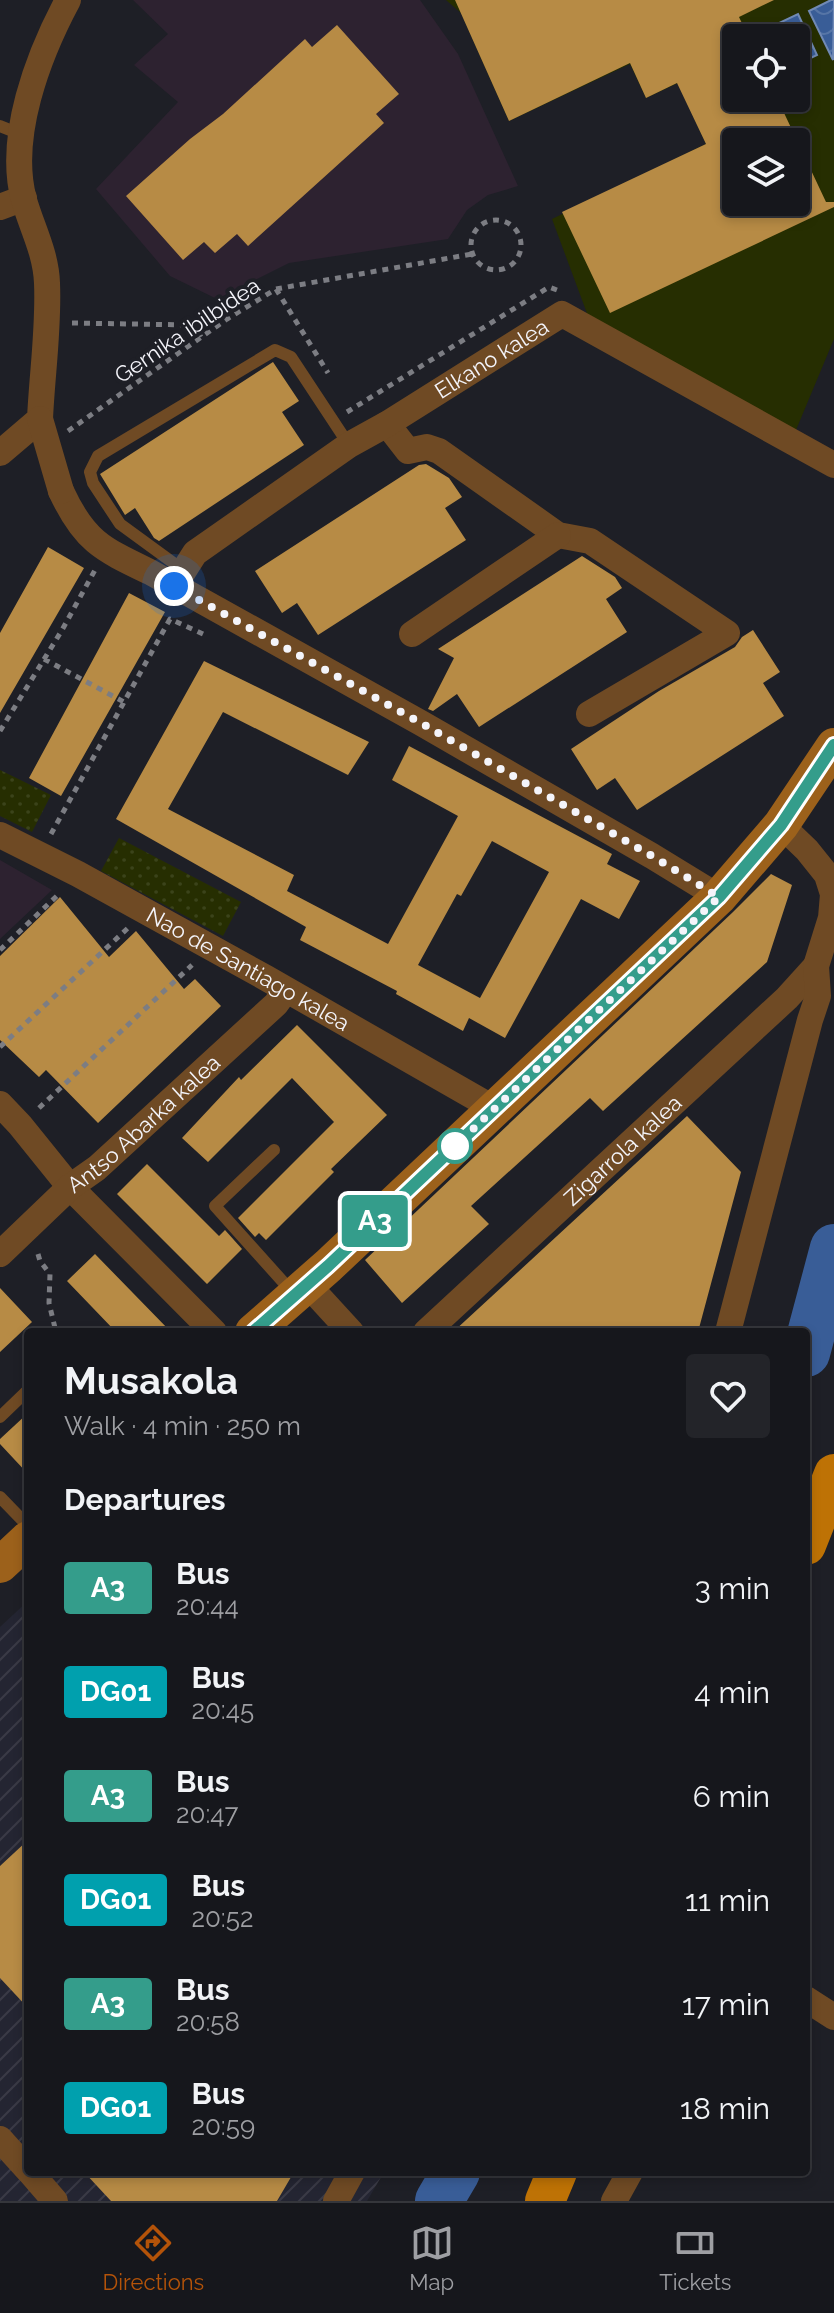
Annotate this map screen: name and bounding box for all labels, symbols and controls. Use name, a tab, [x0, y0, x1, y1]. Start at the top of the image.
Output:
map controls	[722, 24, 810, 216]
button: locate	[722, 24, 810, 112]
button: layers	[722, 128, 810, 216]
street label: Gernika ibilbidea	[110, 272, 264, 388]
street label: Elkano kalea	[430, 313, 553, 404]
your location	[154, 566, 194, 606]
street label: Nao de Santiago kalea	[142, 902, 354, 1036]
street label: Antso Abarka kalea	[62, 1049, 225, 1198]
street label: Zigarrola kalea	[559, 1089, 687, 1211]
unlabelled marker	[438, 1129, 472, 1163]
line badge: A3	[339, 1195, 411, 1247]
text: A3	[358, 1204, 392, 1237]
button: heart	[686, 1354, 770, 1438]
text: Musakola	[64, 1358, 238, 1403]
text: Walk · 4 min · 250 m	[64, 1411, 301, 1441]
text: Departures	[64, 1482, 226, 1517]
text: Bus	[176, 1556, 230, 1591]
text: A3	[91, 1571, 125, 1604]
text: 3 min	[695, 1571, 770, 1606]
text: 20:44	[176, 1591, 239, 1621]
text: Bus	[191, 1660, 245, 1695]
text: DG01	[80, 1675, 151, 1708]
text: 4 min	[694, 1675, 770, 1710]
text: 20:45	[191, 1695, 254, 1725]
text: Bus	[176, 1764, 230, 1799]
text: A3	[91, 1779, 125, 1812]
text: 6 min	[693, 1779, 770, 1814]
text: 20:47	[176, 1799, 238, 1829]
text: Bus	[191, 1868, 245, 1903]
text: DG01	[80, 1883, 151, 1916]
text: 11 min	[685, 1883, 770, 1918]
text: 20:52	[191, 1903, 253, 1933]
text: Bus	[176, 1972, 230, 2007]
text: A3	[91, 1987, 125, 2020]
text: 17 min	[682, 1987, 770, 2022]
text: 20:58	[176, 2007, 240, 2037]
text: Bus	[191, 2076, 245, 2111]
text: DG01	[80, 2091, 151, 2124]
text: 18 min	[680, 2091, 770, 2126]
text: 20:59	[191, 2111, 255, 2141]
tab: Directions	[103, 2221, 204, 2295]
tab: Map	[409, 2221, 454, 2295]
tab: Tickets	[659, 2221, 731, 2295]

